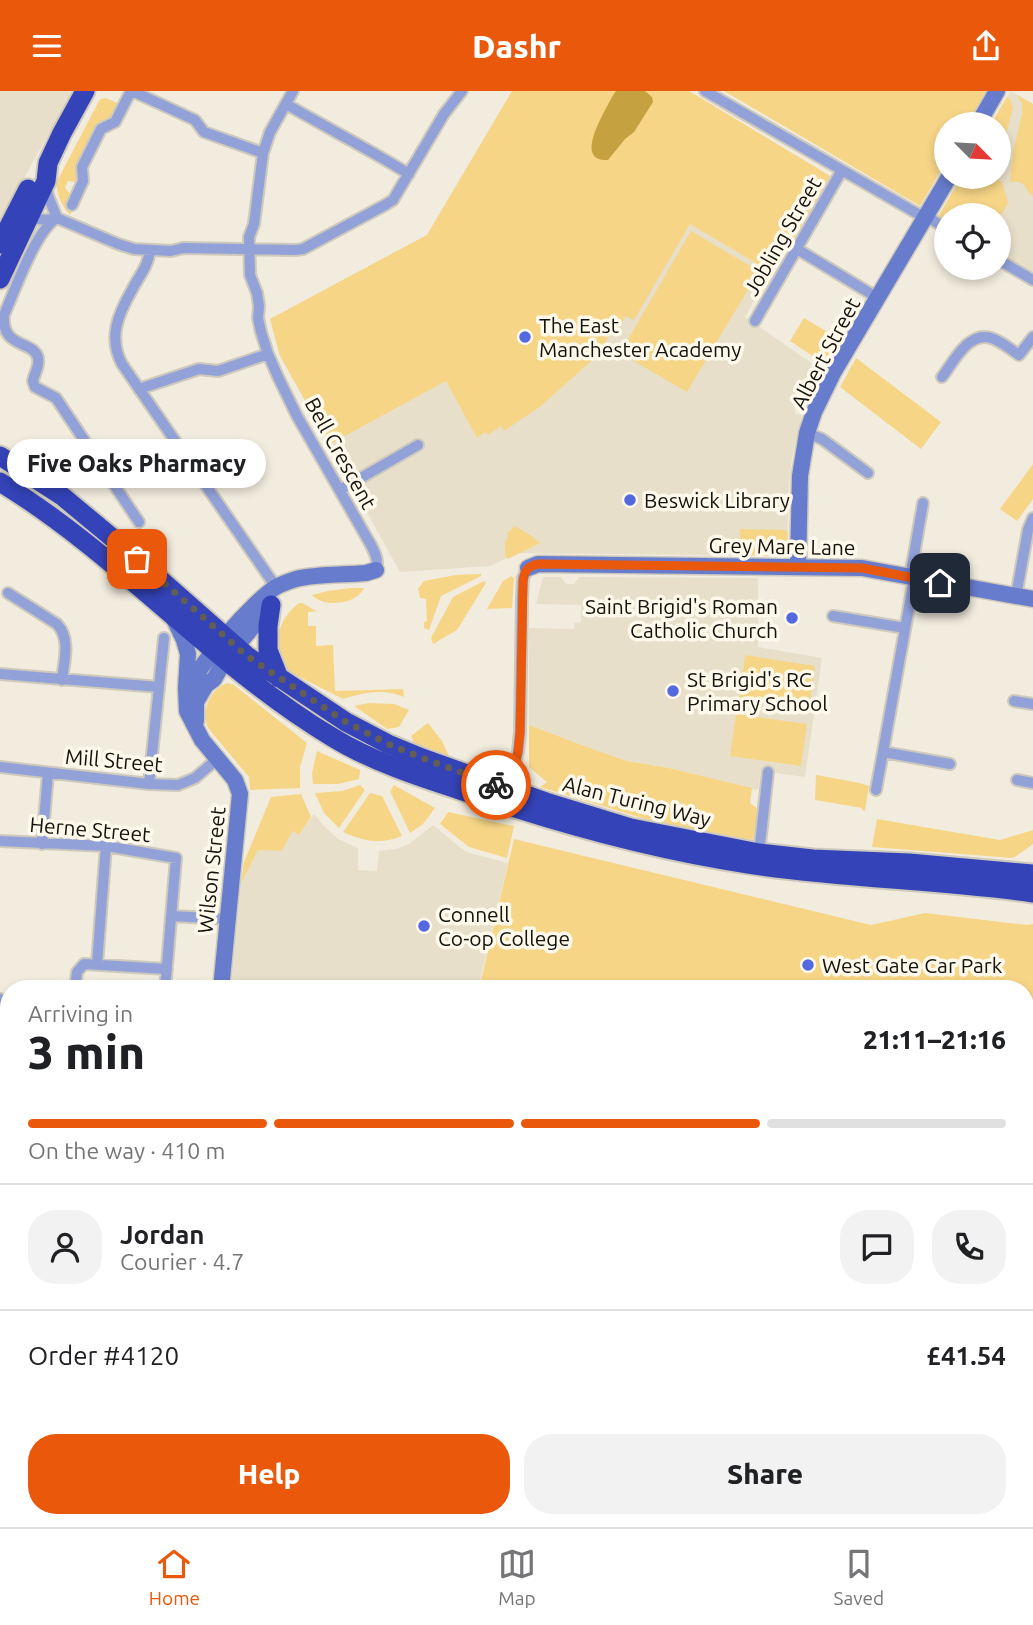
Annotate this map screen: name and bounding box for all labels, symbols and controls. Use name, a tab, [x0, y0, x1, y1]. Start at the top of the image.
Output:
icon: menu	[28, 27, 66, 65]
icon: share	[967, 27, 1005, 65]
text: Dashr	[472, 28, 561, 64]
north arrow	[934, 112, 1012, 189]
map controls	[934, 112, 1011, 280]
street label: Jobling Street	[738, 172, 826, 300]
button: locate	[934, 203, 1011, 280]
street label: Albert Street	[786, 293, 864, 413]
place label: The East Manchester Academy	[539, 313, 741, 361]
marker: The East Manchester Academy	[517, 329, 533, 345]
street label: Bell Crescent	[300, 393, 382, 513]
callout: Five Oaks Pharmacy	[8, 440, 266, 489]
text: Five Oaks Pharmacy	[27, 451, 246, 476]
place label: Beswick Library	[644, 488, 790, 512]
marker: Beswick Library	[622, 492, 638, 508]
pin	[107, 529, 167, 589]
street label: Grey Mare Lane	[708, 533, 856, 559]
icon: bag	[118, 540, 156, 578]
pin	[910, 553, 970, 613]
icon: home	[921, 564, 959, 602]
place label: Saint Brigid's Roman Catholic Church	[585, 594, 778, 642]
marker: Saint Brigid's Roman Catholic Church	[784, 610, 800, 626]
place label: St Brigid's RC Primary School	[687, 667, 828, 715]
marker: St Brigid's RC Primary School	[665, 683, 681, 699]
street label: Mill Street	[64, 744, 164, 776]
courier	[461, 750, 531, 820]
icon: bike	[477, 766, 515, 804]
street label: Alan Turing Way	[560, 771, 714, 831]
street label: Wilson Street	[192, 805, 230, 935]
street label: Herne Street	[29, 812, 151, 846]
place label: Connell Co-op College	[438, 902, 570, 950]
marker: Connell Co-op College	[416, 918, 432, 934]
place label: West Gate Car Park	[822, 953, 1003, 977]
marker: West Gate Car Park	[800, 957, 816, 973]
text: Arriving in	[28, 1001, 133, 1026]
text: 21:11–21:16	[863, 1025, 1006, 1054]
text: 3 min	[28, 1026, 145, 1078]
text: On the way · 410 m	[28, 1138, 225, 1163]
button: person	[28, 1210, 102, 1284]
button: chat	[840, 1210, 914, 1284]
button: phone	[932, 1210, 1006, 1284]
text: Jordan	[120, 1220, 205, 1249]
text: Courier · 4.7	[120, 1249, 244, 1274]
text: Order #4120	[28, 1341, 179, 1370]
text: £41.54	[926, 1341, 1006, 1370]
button: Help	[28, 1434, 510, 1514]
button: Share	[524, 1434, 1006, 1514]
tab: Home	[149, 1545, 200, 1609]
tab: Map	[498, 1545, 536, 1609]
tab: Saved	[834, 1545, 884, 1609]

